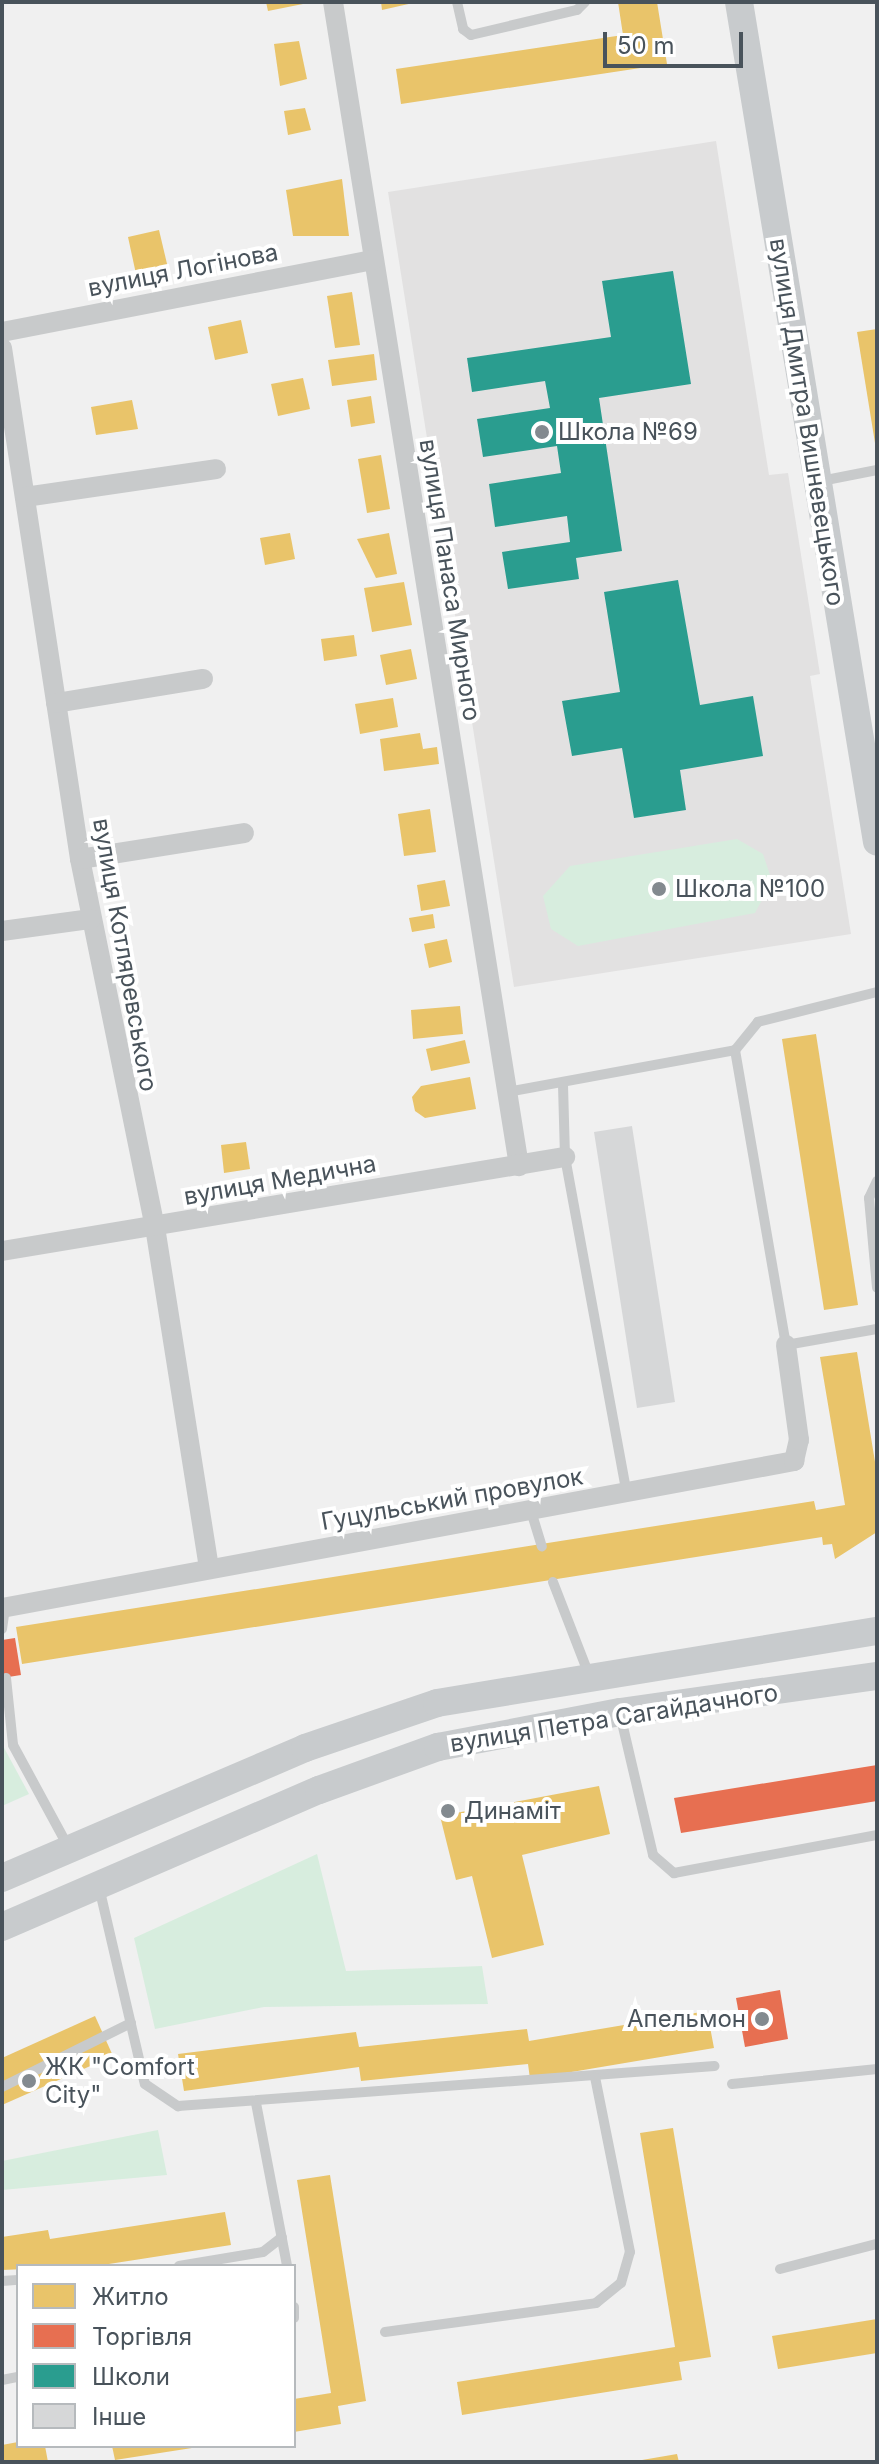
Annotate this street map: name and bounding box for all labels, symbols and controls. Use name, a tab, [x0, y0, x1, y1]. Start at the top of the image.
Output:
scale bar	[607, 16, 747, 66]
text: 50 m	[617, 31, 675, 60]
street label: вулиця Дмитра Вишневецького	[764, 236, 850, 608]
street label: вулиця Логінова	[86, 237, 280, 303]
place label: Школа №69	[558, 418, 698, 446]
marker: Школа №69	[533, 423, 551, 441]
street label: вулиця Панаса Мирного	[413, 437, 487, 723]
street label: вулиця Котляревського	[87, 816, 163, 1094]
place label: Школа №100	[675, 875, 825, 903]
marker: Школа №100	[650, 880, 668, 898]
street label: вулиця Медична	[182, 1149, 378, 1211]
street label: Гуцульський провулок	[319, 1462, 585, 1536]
street label: вулиця Петра Сагайдачного	[448, 1678, 780, 1758]
place label: Динаміт	[464, 1797, 561, 1825]
marker: Динаміт	[439, 1802, 457, 1820]
place label: Апельмон	[627, 2005, 746, 2033]
marker: Апельмон	[753, 2010, 771, 2028]
place label: ЖК "Comfort City"	[45, 2053, 195, 2109]
marker: ЖК "Comfort City"	[20, 2072, 38, 2090]
legend	[16, 2264, 296, 2448]
text: Житло	[92, 2282, 169, 2311]
text: Торгівля	[92, 2322, 192, 2351]
text: Школи	[92, 2362, 170, 2391]
text: Інше	[92, 2402, 146, 2431]

